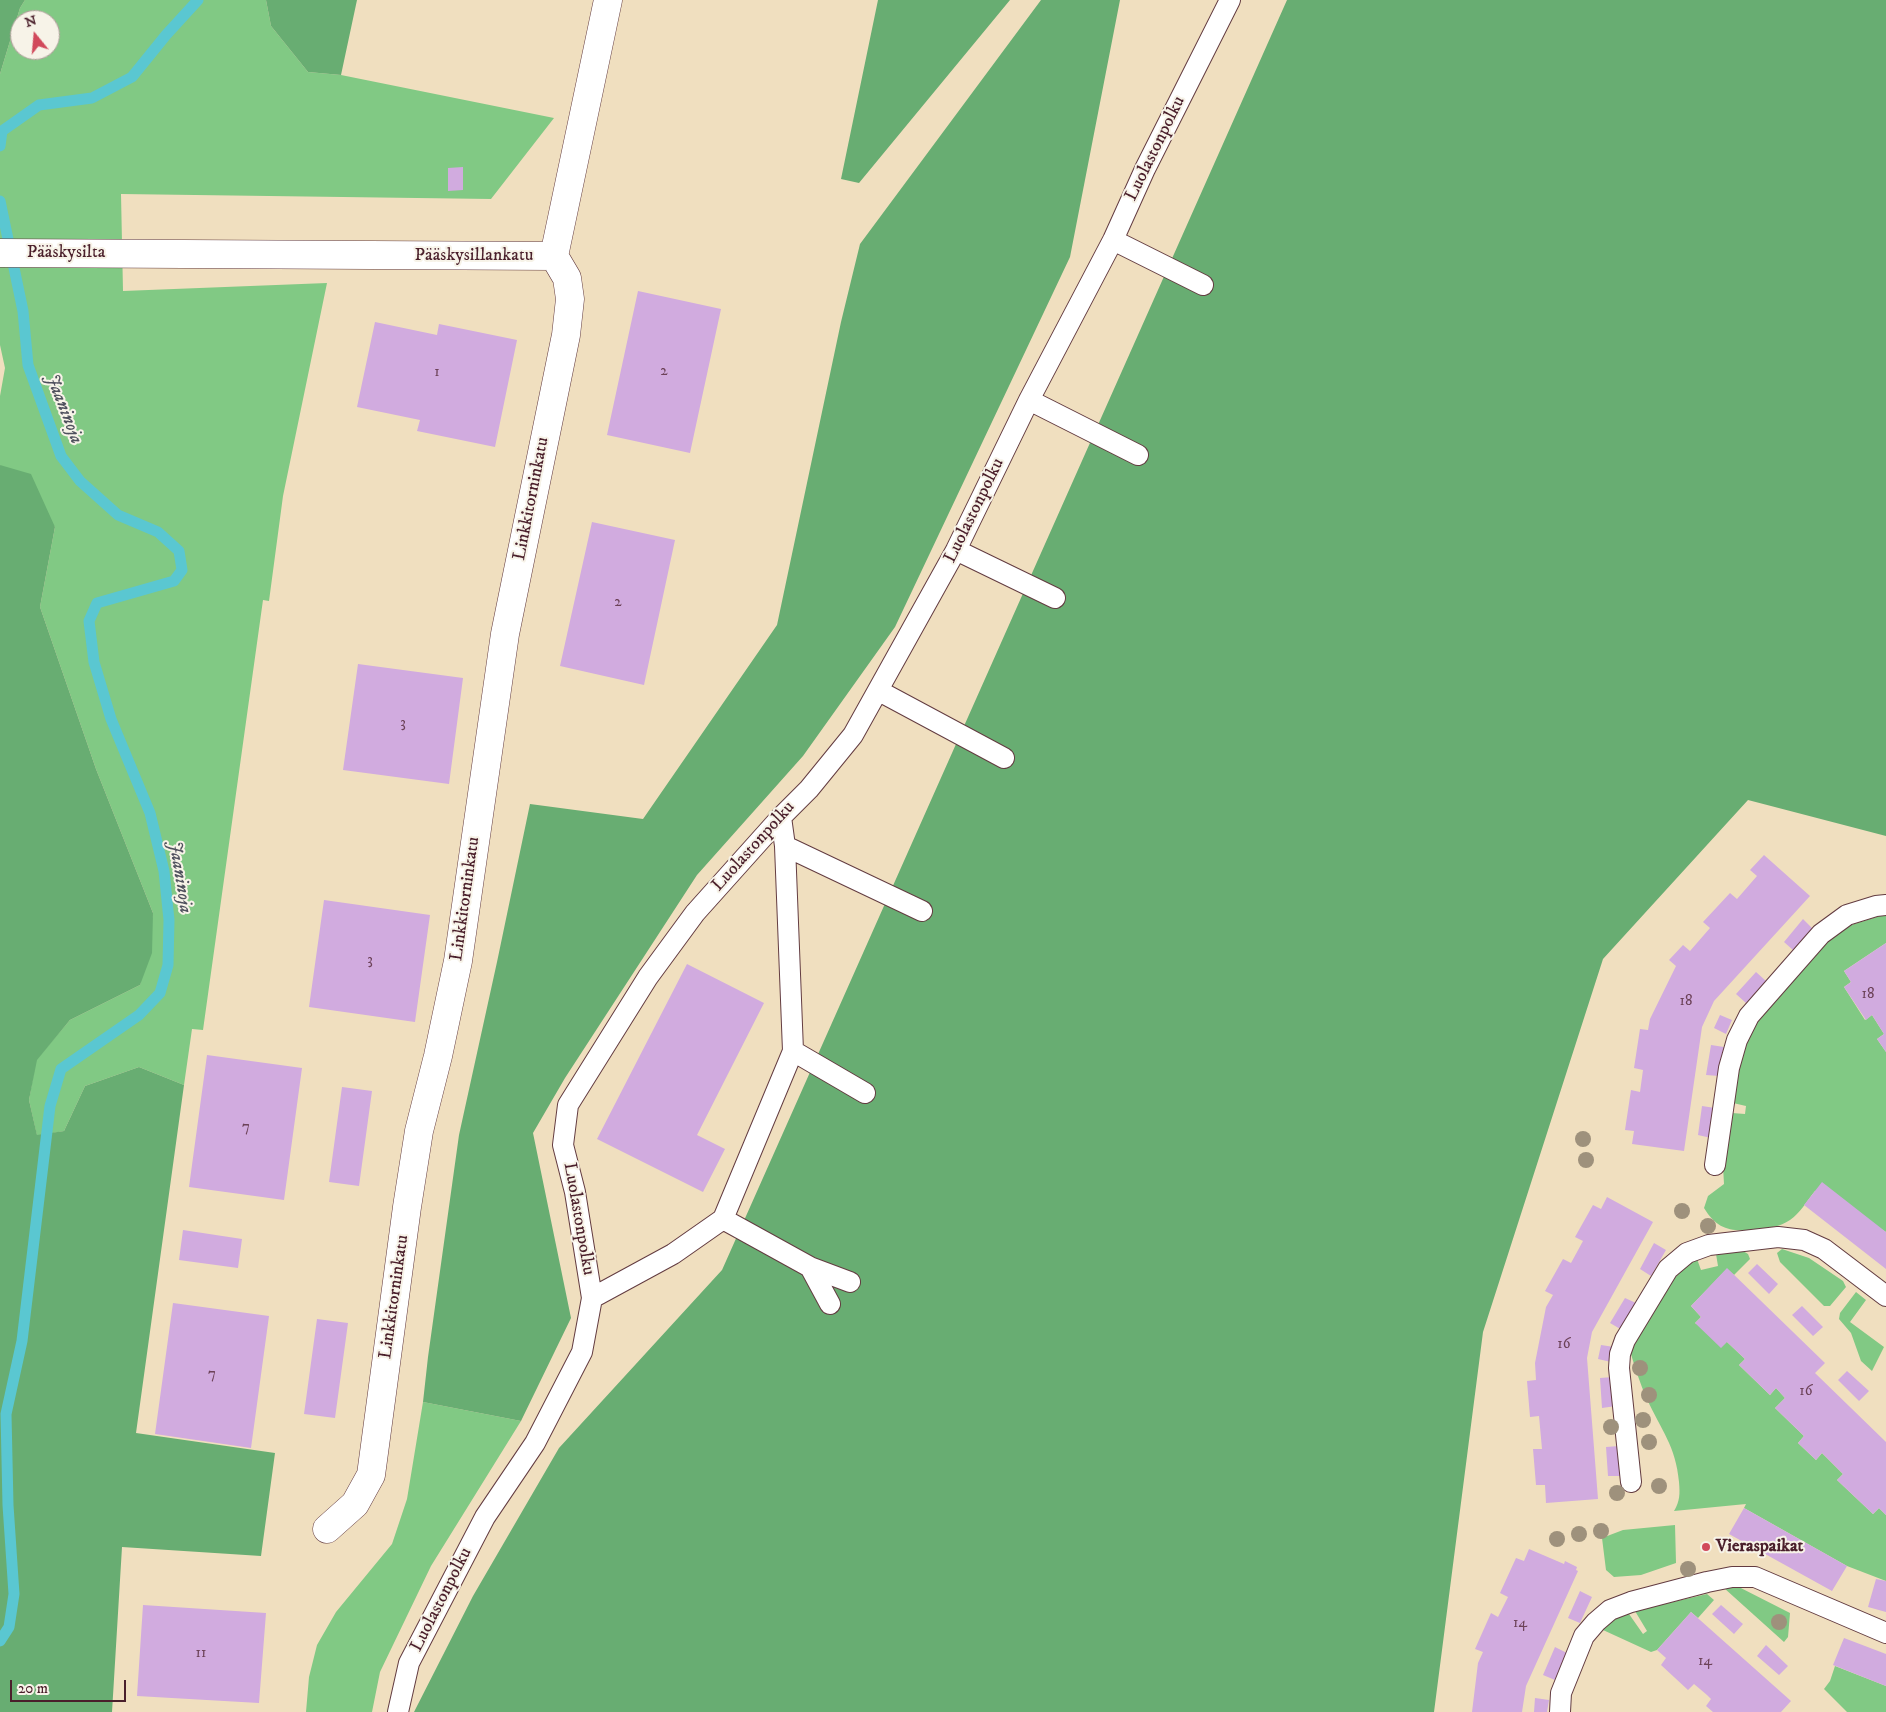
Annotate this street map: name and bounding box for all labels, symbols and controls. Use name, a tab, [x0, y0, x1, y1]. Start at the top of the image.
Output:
north arrow	[10, 10, 60, 60]
text: N	[23, 11, 39, 32]
street label: Luolastonpolku	[1121, 93, 1191, 205]
street label: Pääskysilta	[27, 242, 105, 264]
street label: Pääskysillankatu	[415, 245, 533, 267]
house number: 2	[660, 363, 668, 381]
house number: 1	[434, 364, 440, 382]
water label: Jaaninoja	[39, 371, 87, 447]
street label: Linkkitorninkatu	[509, 436, 555, 562]
street label: Luolastonpolku	[940, 455, 1010, 567]
house number: 2	[614, 594, 622, 612]
house number: 3	[400, 715, 406, 733]
street label: Luolastonpolku	[708, 797, 800, 897]
street label: Linkkitorninkatu	[447, 836, 485, 962]
water label: Jaaninoja	[162, 839, 196, 915]
house number: 3	[367, 952, 373, 970]
house number: 18	[1861, 986, 1875, 1004]
house number: 18	[1679, 993, 1693, 1011]
house number: 7	[242, 1119, 250, 1137]
street label: Luolastonpolku	[557, 1161, 599, 1277]
street label: Linkkitorninkatu	[376, 1234, 414, 1360]
house number: 16	[1557, 1336, 1571, 1354]
house number: 7	[208, 1366, 216, 1384]
house number: 16	[1799, 1383, 1813, 1401]
place label: Vieraspaikat	[1716, 1536, 1803, 1558]
marker: Vieraspaikat	[1700, 1541, 1712, 1553]
street label: Luolastonpolku	[407, 1544, 477, 1656]
house number: 14	[1513, 1615, 1527, 1633]
house number: 11	[195, 1645, 207, 1663]
house number: 14	[1698, 1653, 1712, 1671]
scale bar	[12, 1670, 129, 1702]
text: 20 m	[18, 1679, 48, 1698]

